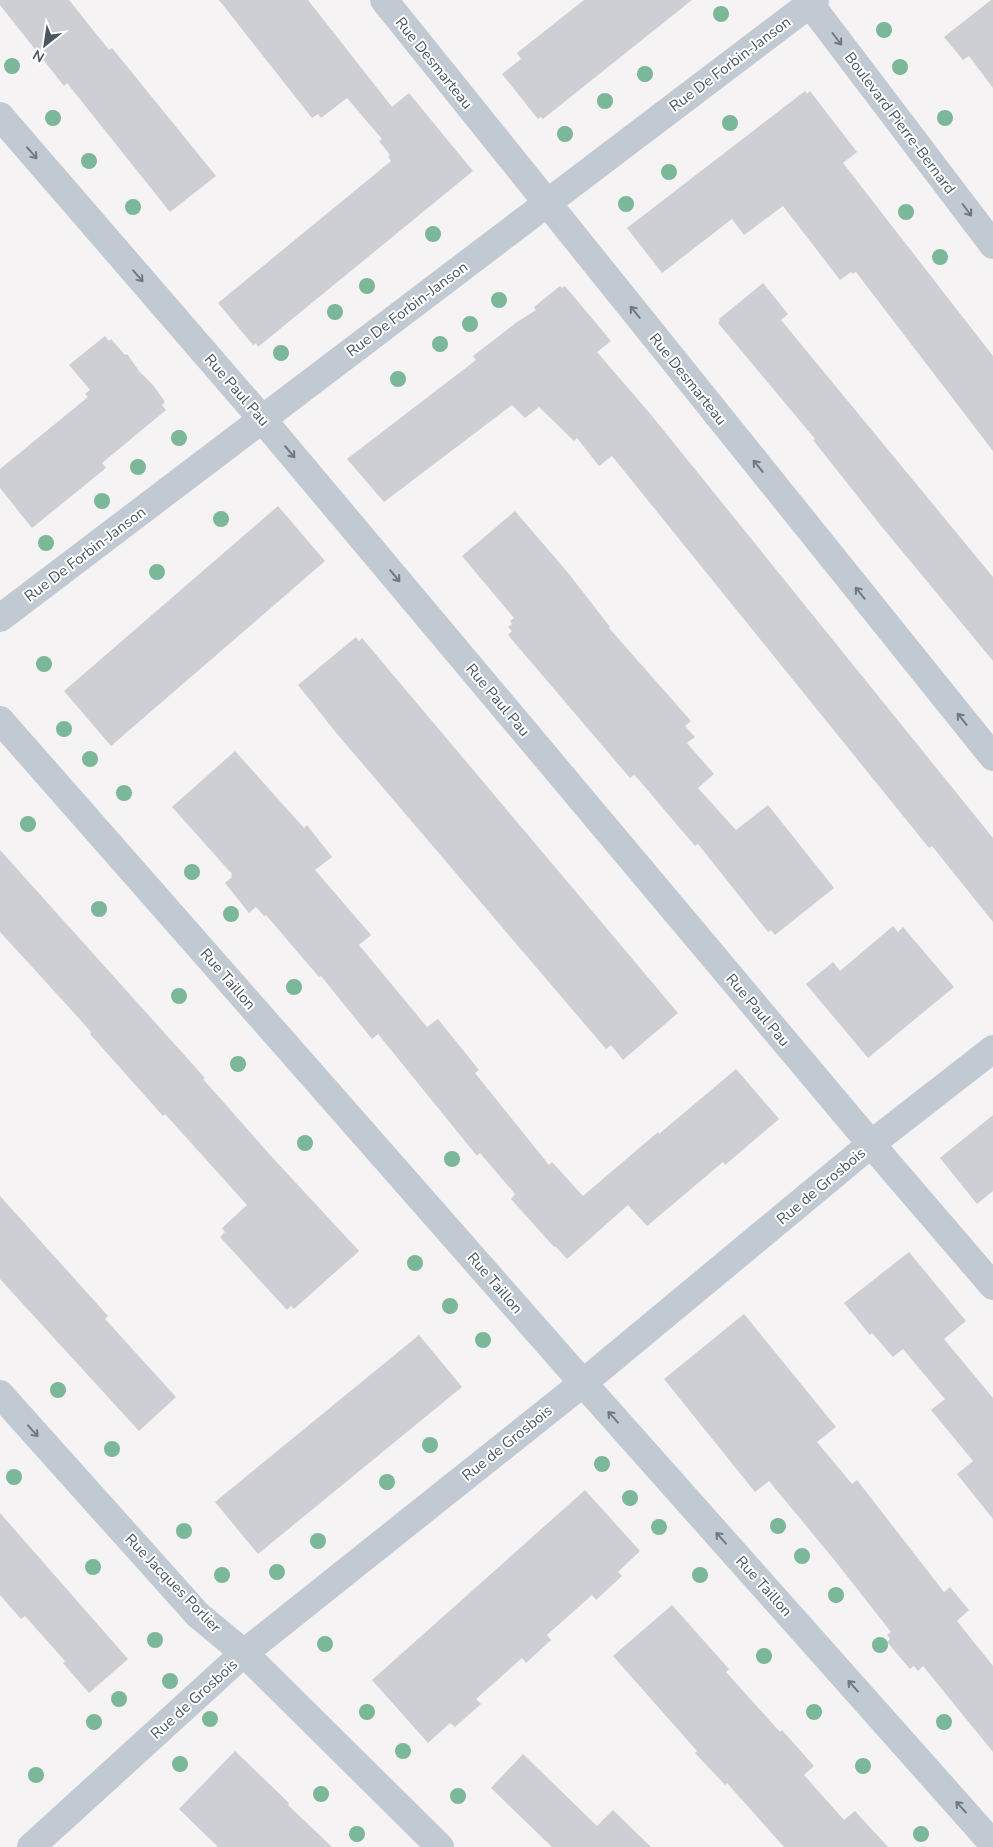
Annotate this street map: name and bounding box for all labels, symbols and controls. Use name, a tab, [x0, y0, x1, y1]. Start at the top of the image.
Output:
street label: Rue De Forbin-Janson	[665, 12, 795, 116]
street label: Rue Desmarteau	[391, 13, 477, 113]
north arrow	[20, 20, 70, 70]
one-way arrow	[831, 32, 842, 45]
text: N	[29, 45, 48, 67]
street label: Boulevard Pierre-Bernard	[840, 48, 960, 198]
one-way arrow	[26, 147, 38, 160]
one-way arrow	[961, 203, 972, 216]
street label: Rue De Forbin-Janson	[342, 257, 472, 361]
one-way arrow	[133, 269, 144, 282]
one-way arrow	[629, 306, 640, 319]
street label: Rue Desmarteau	[645, 329, 731, 429]
street label: Rue Paul Pau	[200, 350, 274, 430]
one-way arrow	[285, 445, 296, 458]
one-way arrow	[753, 460, 764, 473]
street label: Rue De Forbin-Janson	[20, 502, 150, 606]
one-way arrow	[389, 570, 400, 583]
one-way arrow	[855, 587, 866, 600]
street label: Rue Paul Pau	[462, 659, 534, 741]
one-way arrow	[957, 713, 968, 726]
street label: Rue Taillon	[196, 944, 260, 1014]
street label: Rue Paul Pau	[722, 969, 794, 1051]
street label: Rue de Grosbois	[772, 1143, 870, 1229]
street label: Rue Taillon	[463, 1248, 527, 1318]
street label: Rue de Grosbois	[458, 1400, 556, 1486]
one-way arrow	[608, 1410, 619, 1423]
one-way arrow	[27, 1424, 38, 1437]
street label: Rue Jacques Porlier	[121, 1529, 226, 1637]
one-way arrow	[716, 1532, 727, 1545]
street label: Rue Taillon	[731, 1551, 797, 1621]
street label: Rue de Grosbois	[146, 1655, 242, 1743]
one-way arrow	[847, 1680, 858, 1693]
one-way arrow	[955, 1801, 966, 1814]

